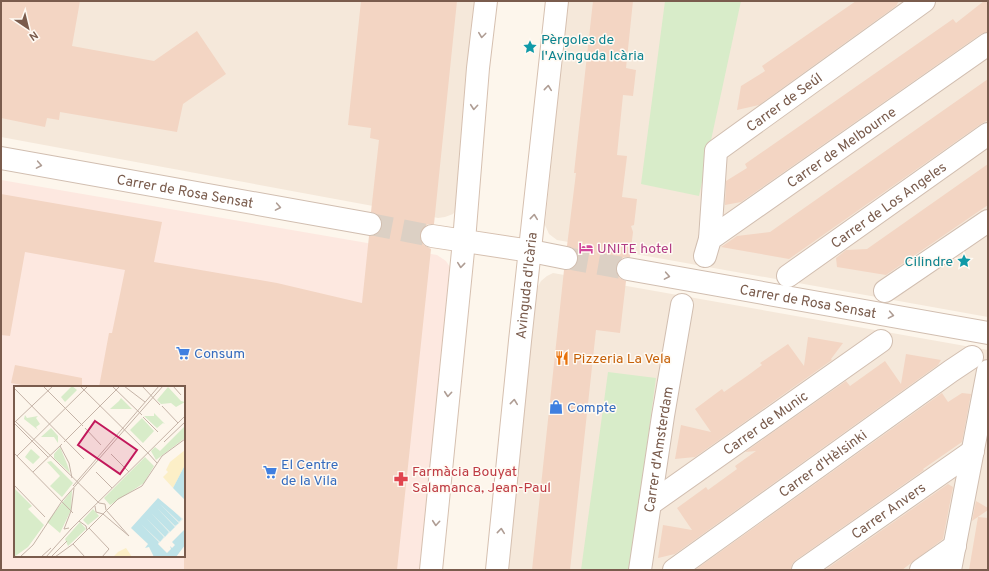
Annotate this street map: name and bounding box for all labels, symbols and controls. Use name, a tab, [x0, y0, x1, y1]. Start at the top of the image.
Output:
north arrow	[8, 8, 48, 48]
text: N	[26, 27, 40, 43]
one-way arrow	[477, 32, 486, 38]
place label: Pèrgoles de l'Avinguda Icària	[541, 32, 644, 65]
place icon: Pèrgoles de l'Avinguda Icària	[522, 39, 538, 55]
street label: Carrer de Seúl	[744, 70, 826, 136]
one-way arrow	[543, 85, 552, 91]
one-way arrow	[470, 104, 479, 110]
street label: Carrer de Melbourne	[784, 104, 900, 192]
street label: Carrer de Los Angeles	[828, 159, 950, 253]
one-way arrow	[36, 160, 43, 169]
street label: Carrer de Rosa Sensat	[115, 172, 255, 213]
one-way arrow	[275, 203, 281, 211]
one-way arrow	[530, 214, 539, 220]
street label: Avinguda d'Icària	[513, 231, 542, 340]
hotel icon: UNITE hotel	[578, 240, 594, 256]
place label: UNITE hotel	[597, 241, 672, 258]
place icon: Cilindre	[956, 253, 972, 269]
place label: Cilindre	[905, 254, 953, 271]
one-way arrow	[457, 262, 466, 268]
one-way arrow	[663, 271, 670, 279]
street label: Carrer de Rosa Sensat	[738, 282, 878, 323]
one-way arrow	[888, 311, 894, 319]
supermarket icon: Consum	[175, 345, 191, 361]
place label: Consum	[194, 346, 245, 363]
restaurant icon: Pizzeria La Vela	[554, 350, 570, 366]
place label: Pizzeria La Vela	[573, 351, 671, 368]
street label: Carrer d'Amsterdam	[642, 385, 678, 514]
inset map	[14, 386, 185, 557]
street label: Carrer de Munic	[720, 388, 812, 460]
one-way arrow	[444, 391, 453, 397]
one-way arrow	[509, 399, 518, 405]
shop icon: Compte	[548, 399, 564, 415]
place label: Compte	[567, 400, 616, 417]
street label: Carrer d'Hèlsinki	[776, 427, 871, 502]
place label: El Centre de la Vila	[281, 457, 338, 490]
supermarket icon: El Centre de la Vila	[262, 464, 278, 480]
place label: Farmàcia Bouyat Salamanca, Jean-Paul	[412, 464, 551, 497]
pharmacy icon: Farmàcia Bouyat Salamanca, Jean-Paul	[393, 471, 409, 487]
street label: Carrer Anvers	[849, 480, 930, 544]
one-way arrow	[431, 520, 440, 526]
one-way arrow	[497, 528, 506, 534]

